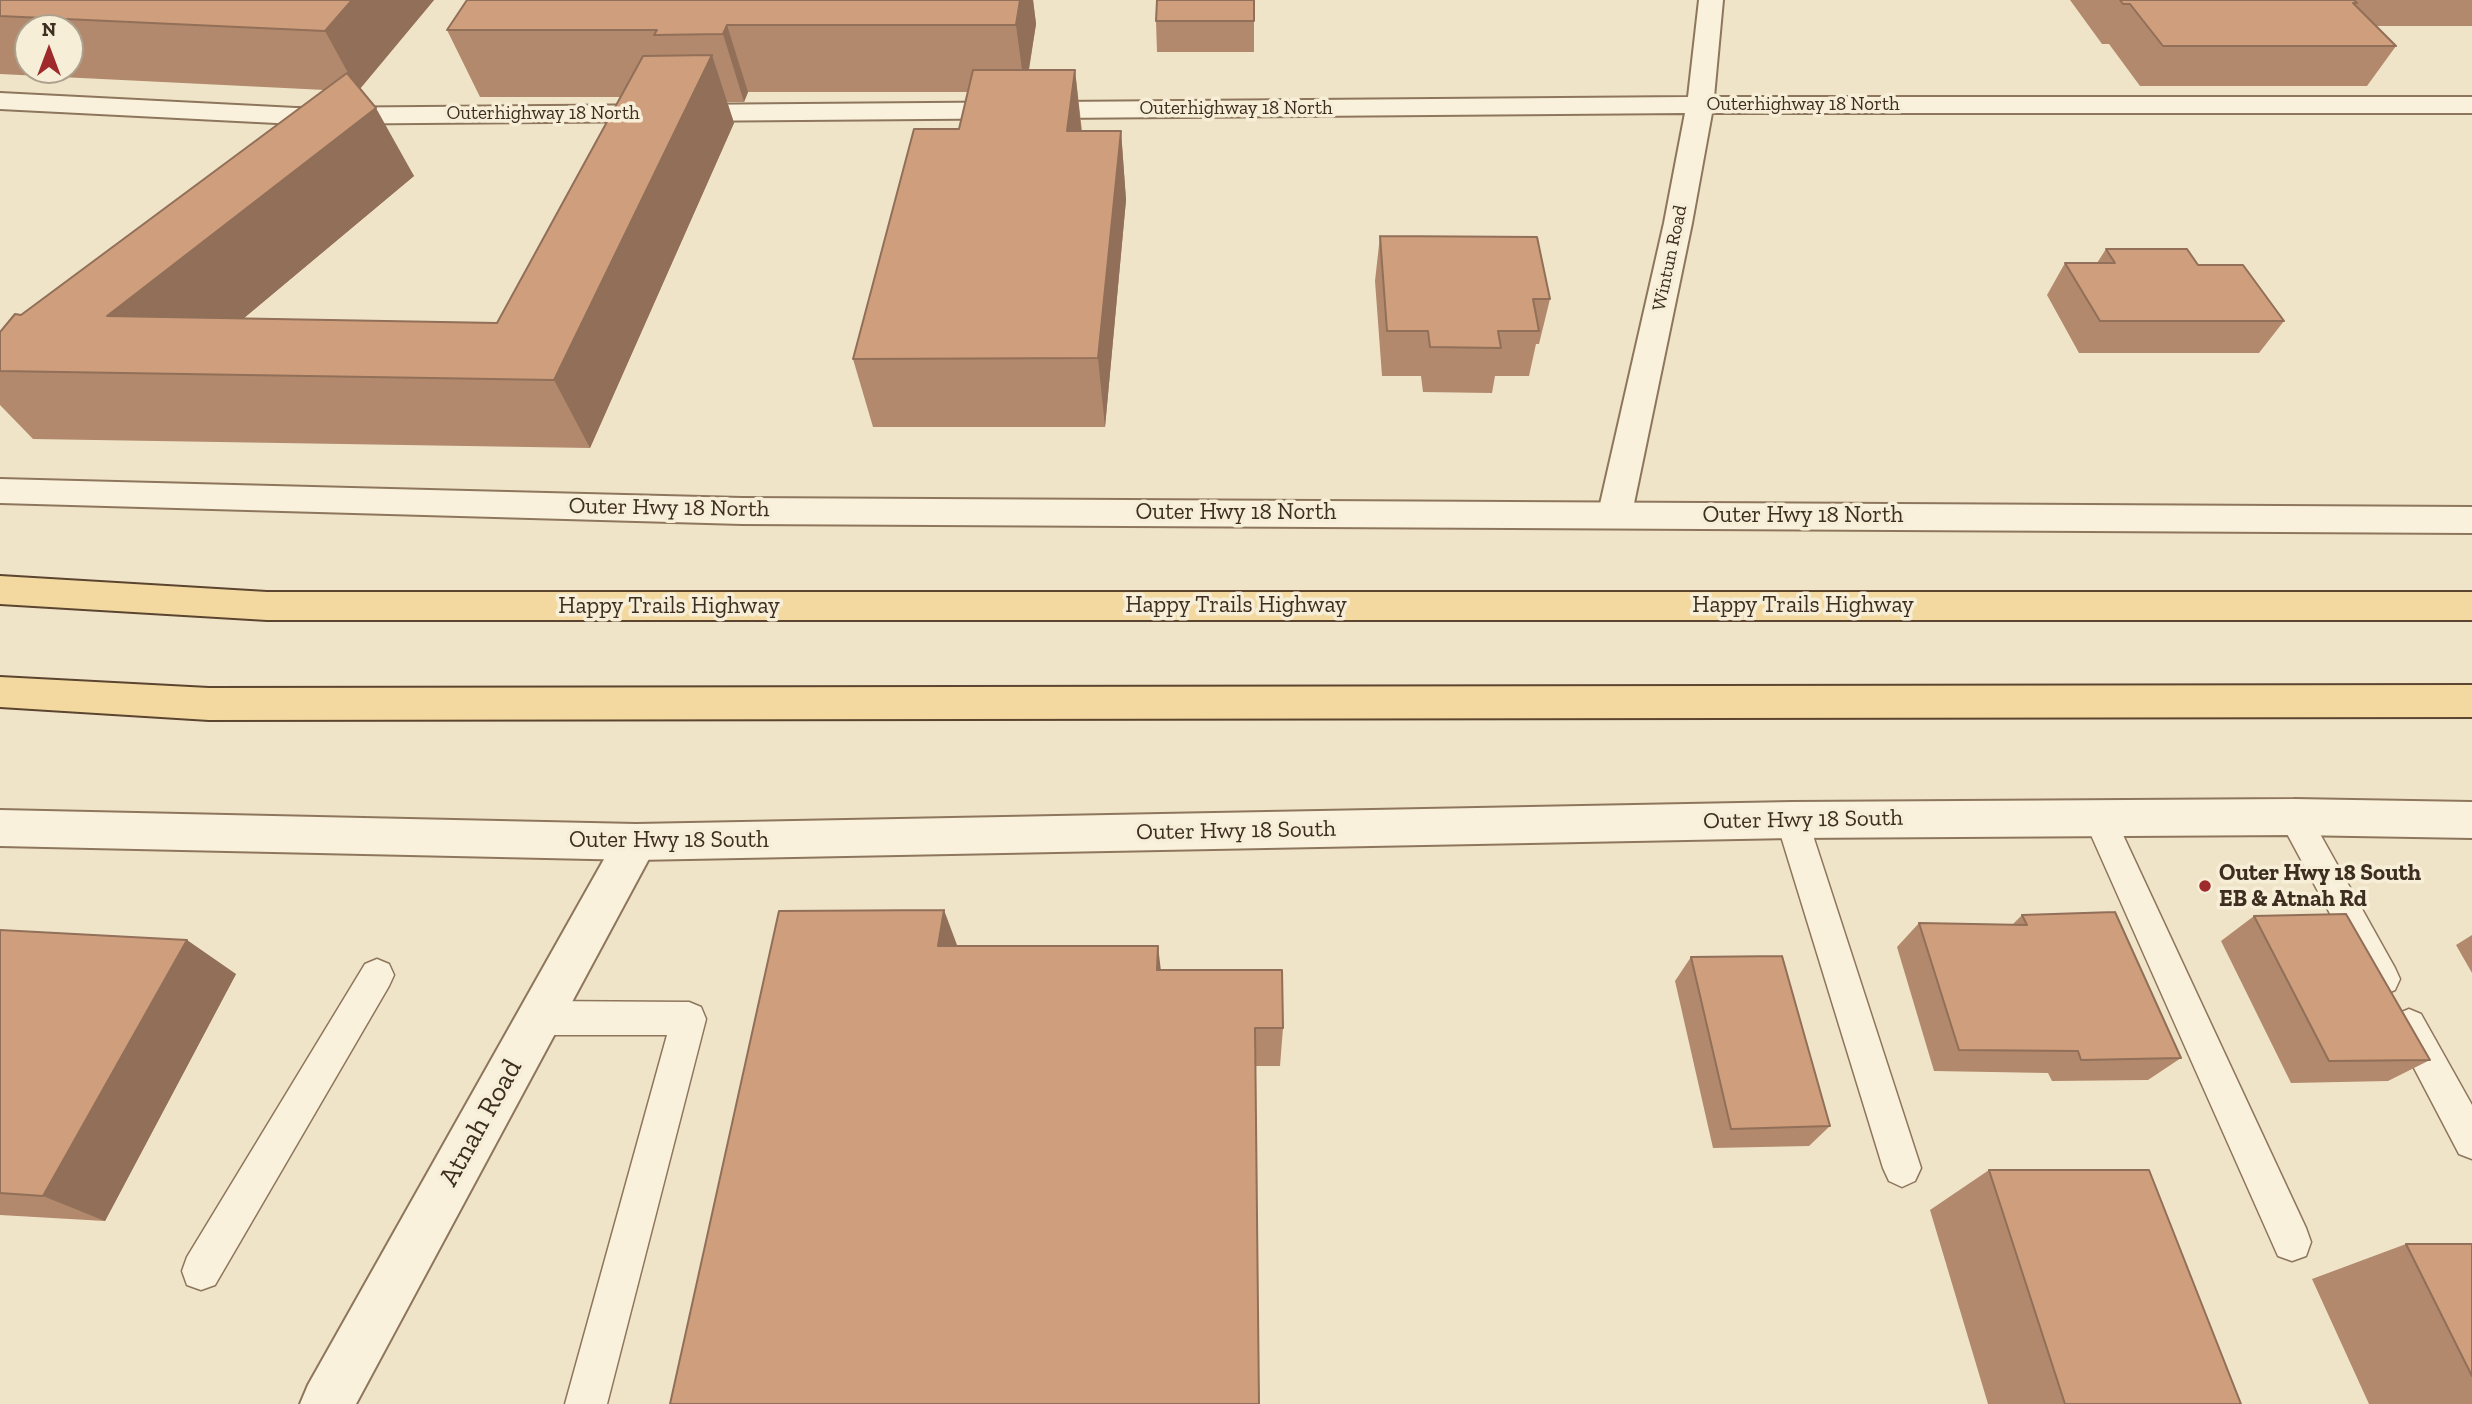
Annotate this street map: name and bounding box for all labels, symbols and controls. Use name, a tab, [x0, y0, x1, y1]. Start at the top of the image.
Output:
north arrow	[14, 14, 84, 84]
text: N	[42, 18, 56, 41]
street label: Outerhighway 18 North	[1706, 94, 1900, 116]
street label: Outerhighway 18 North	[1139, 98, 1333, 120]
street label: Outerhighway 18 North	[446, 103, 640, 125]
street label: Wintun Road	[1648, 203, 1692, 313]
street label: Outer Hwy 18 North	[568, 492, 770, 524]
street label: Outer Hwy 18 North	[1136, 498, 1336, 526]
street label: Outer Hwy 18 North	[1703, 501, 1903, 529]
street label: Happy Trails Highway	[1125, 591, 1347, 619]
street label: Happy Trails Highway	[1692, 591, 1914, 619]
street label: Happy Trails Highway	[558, 592, 780, 620]
street label: Outer Hwy 18 South	[1703, 804, 1903, 836]
street label: Outer Hwy 18 South	[1136, 815, 1336, 847]
street label: Outer Hwy 18 South	[569, 826, 769, 854]
place label: Outer Hwy 18 South EB & Atnah Rd	[2219, 859, 2421, 913]
marker: Outer Hwy 18 South EB & Atnah Rd	[2197, 878, 2213, 894]
street label: Atnah Road	[432, 1054, 530, 1192]

